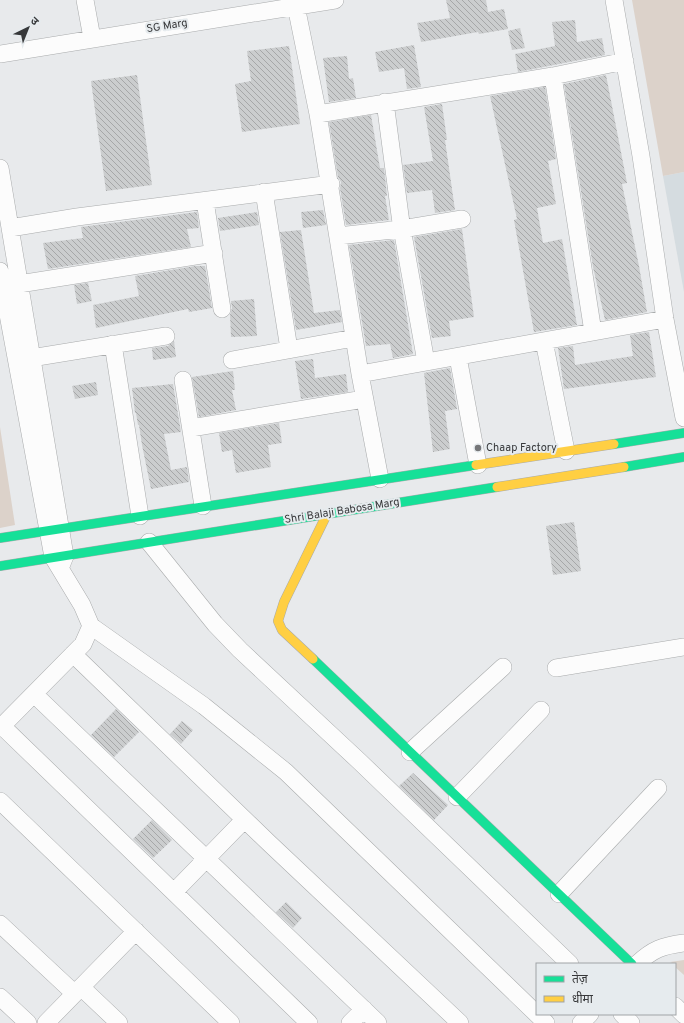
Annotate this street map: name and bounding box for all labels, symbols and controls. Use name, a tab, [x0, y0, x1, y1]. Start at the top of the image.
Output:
north arrow	[8, 8, 48, 48]
text: उ	[27, 14, 42, 29]
street label: SG Marg	[145, 16, 189, 36]
place label: Chaap Factory	[486, 441, 557, 455]
marker: Chaap Factory	[473, 443, 483, 453]
street label: Shri Balaji Babosa Marg	[283, 495, 401, 527]
legend	[536, 963, 676, 1015]
text: तेज़	[572, 971, 589, 988]
text: धीमा	[572, 991, 594, 1008]

